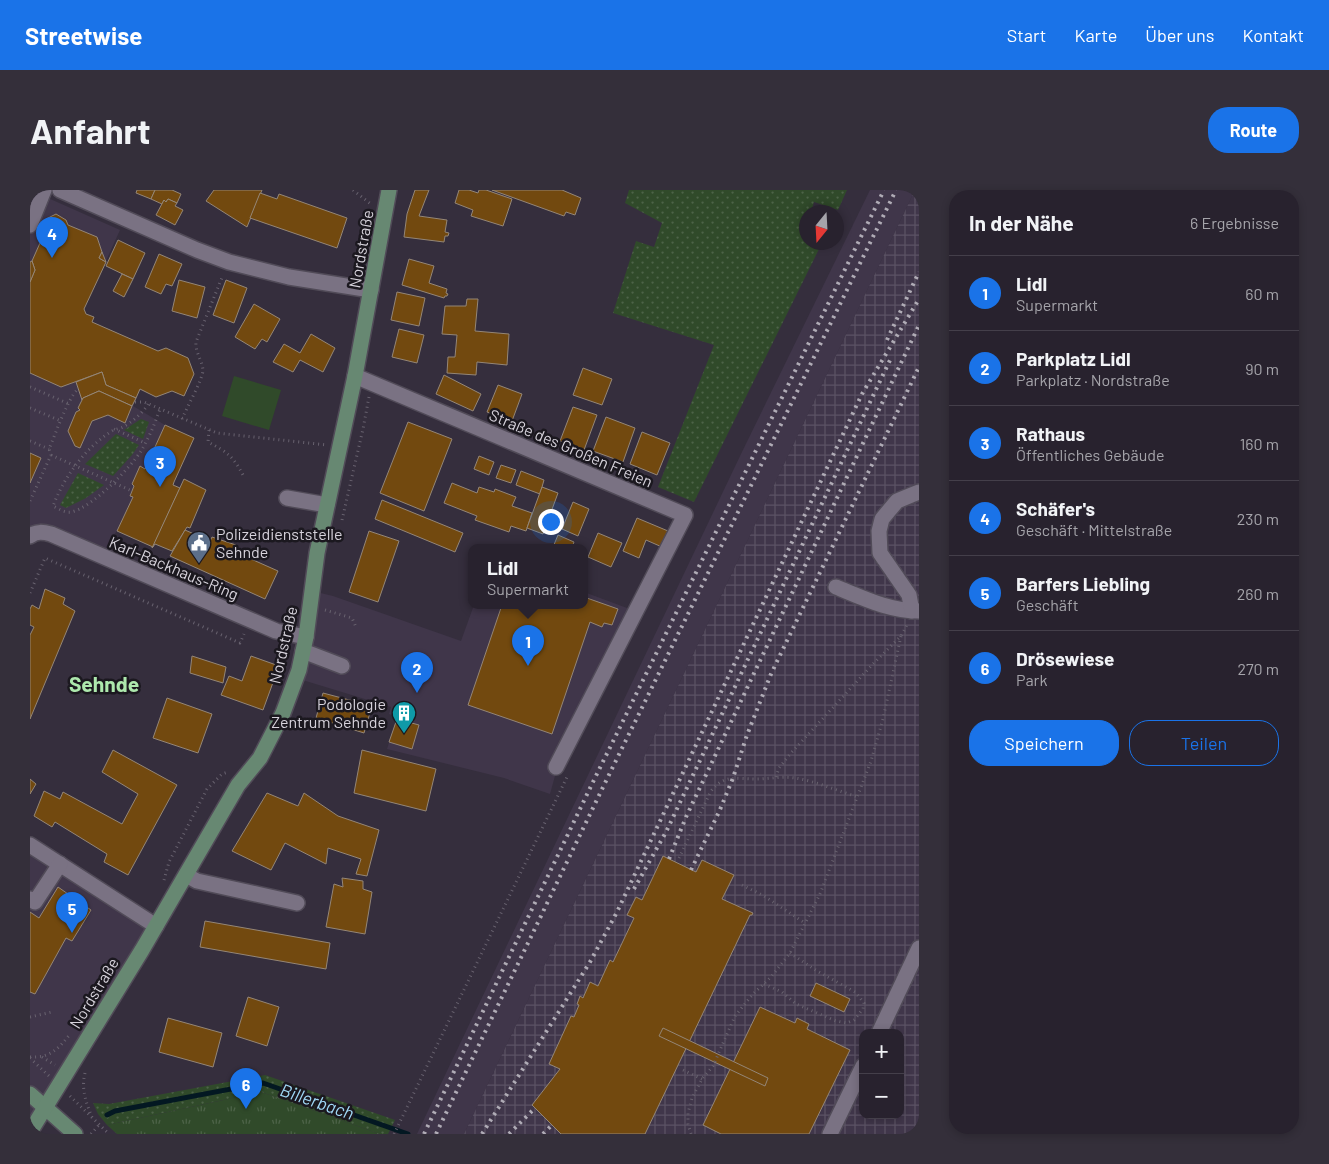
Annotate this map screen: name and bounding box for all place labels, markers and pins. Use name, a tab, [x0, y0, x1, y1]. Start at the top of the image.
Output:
pin: 4	[36, 217, 68, 258]
pin: 3	[144, 446, 176, 487]
place label: Polizeidienststelle Sehnde	[216, 524, 343, 561]
public building icon: Polizeidienststelle Sehnde	[186, 530, 212, 564]
pin: 1	[512, 625, 544, 666]
pin: 2	[401, 652, 433, 693]
place label: Podologie Zentrum Sehnde	[271, 694, 386, 731]
building icon: Podologie Zentrum Sehnde	[391, 700, 417, 734]
pin: 5	[56, 892, 88, 933]
pin: 6	[230, 1068, 262, 1109]

